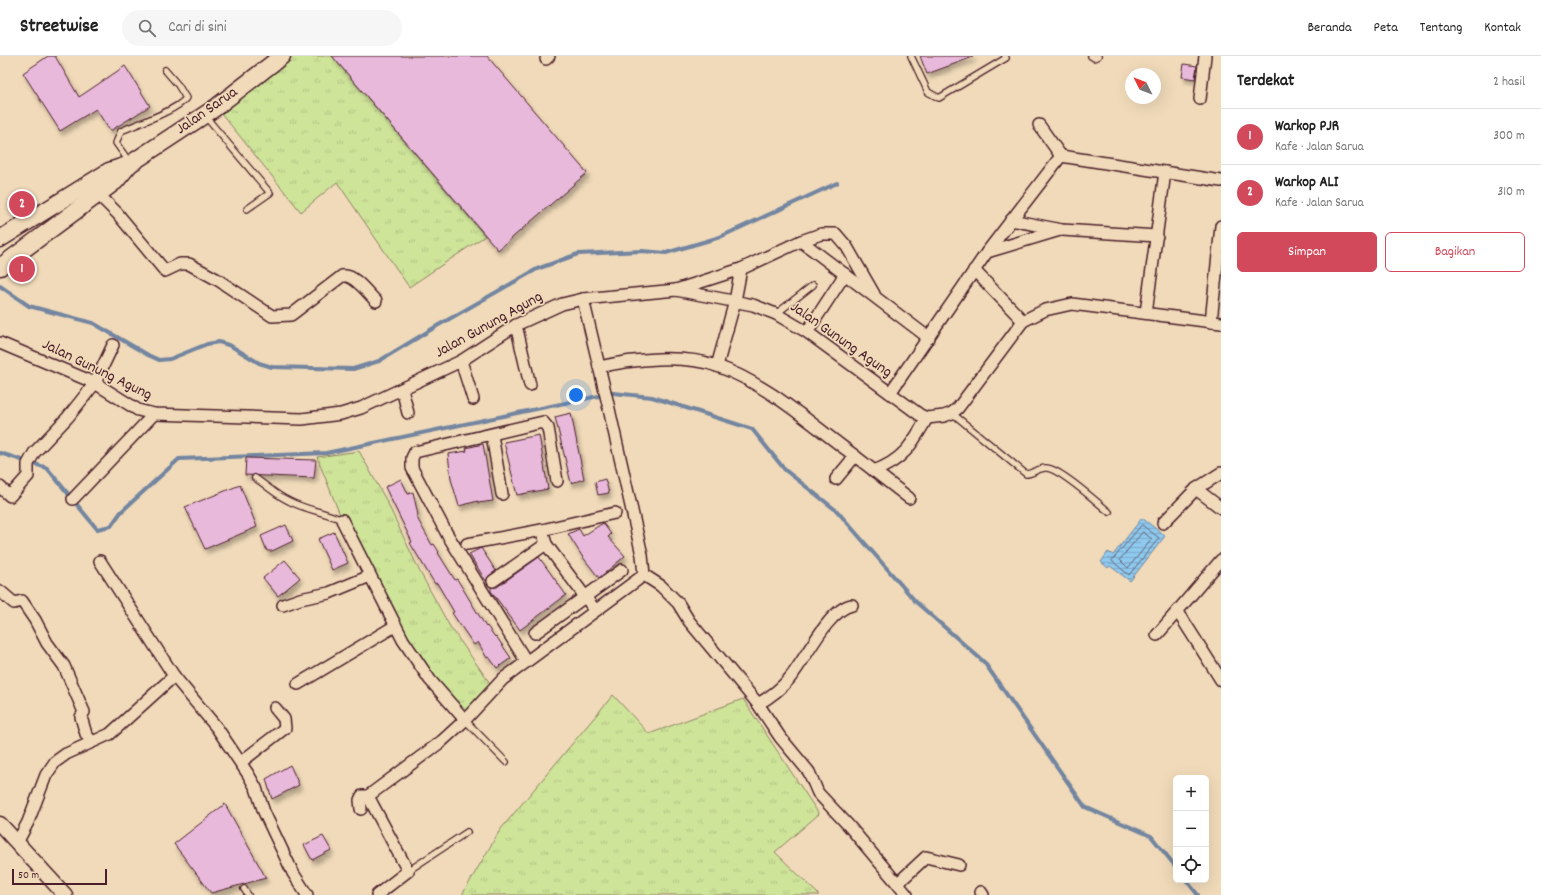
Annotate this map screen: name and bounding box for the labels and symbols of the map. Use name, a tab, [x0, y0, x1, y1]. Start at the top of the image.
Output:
north arrow	[1125, 68, 1161, 104]
street label: Jalan Sarua	[171, 81, 243, 141]
pin: 2	[9, 189, 35, 219]
pin: 1	[9, 254, 35, 284]
street label: Jalan Gunung Agung	[431, 286, 547, 364]
street label: Jalan Gunung Agung	[785, 296, 897, 384]
street label: Jalan Gunung Agung	[38, 333, 156, 407]
your location	[566, 385, 586, 405]
scale bar	[12, 867, 107, 886]

